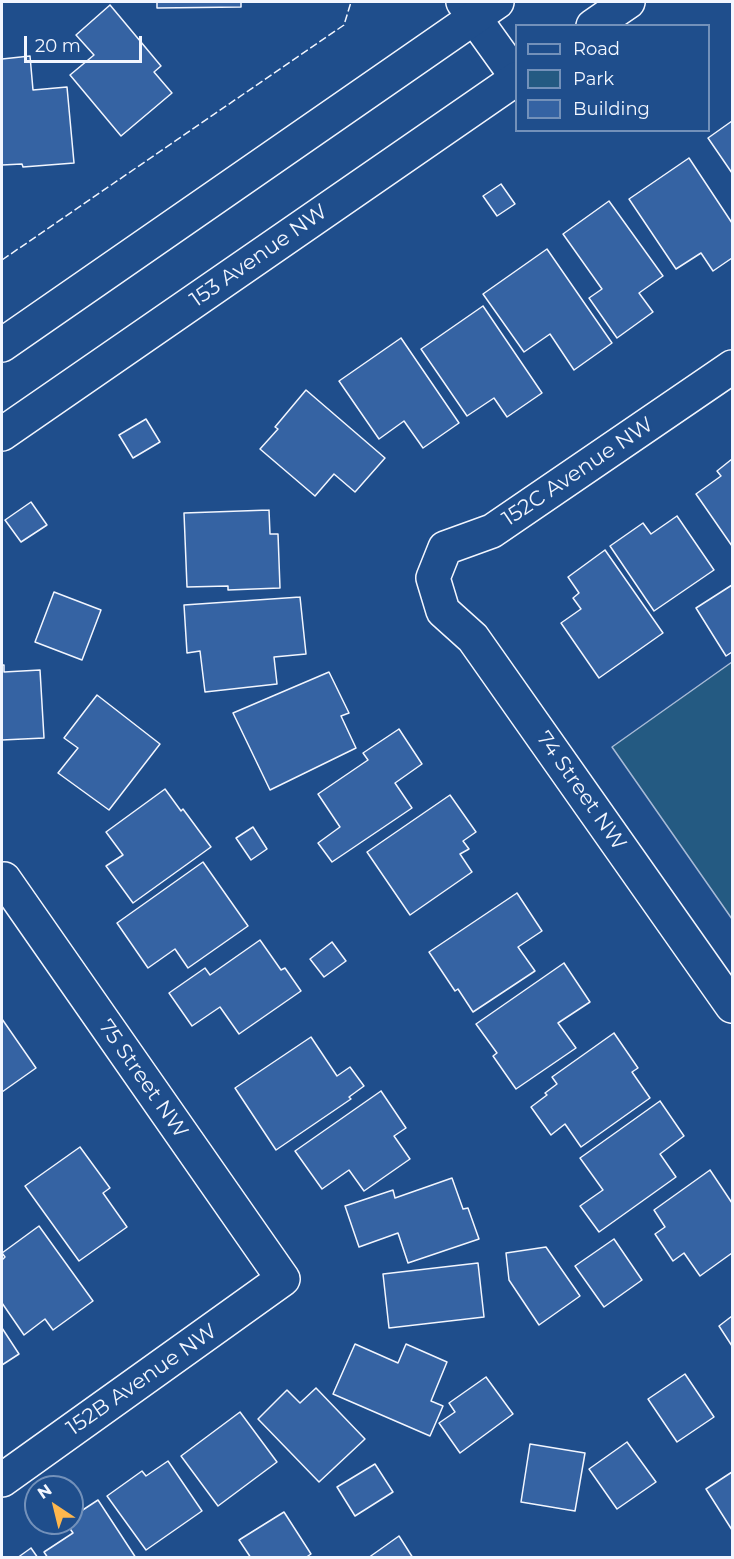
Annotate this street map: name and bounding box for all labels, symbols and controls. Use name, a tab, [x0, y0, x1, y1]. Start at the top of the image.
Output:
scale bar	[27, 24, 146, 62]
legend	[515, 24, 710, 132]
text: 20 m	[35, 35, 81, 57]
text: Road	[573, 38, 620, 60]
text: Park	[573, 68, 614, 90]
text: Building	[573, 98, 650, 120]
street label: 153 Avenue NW	[186, 199, 332, 313]
street label: 152C Avenue NW	[498, 412, 658, 532]
street label: 74 Street NW	[531, 727, 631, 855]
street label: 75 Street NW	[93, 1015, 193, 1143]
street label: 152B Avenue NW	[62, 1319, 222, 1441]
north arrow	[24, 1475, 84, 1535]
text: N	[34, 1480, 55, 1503]

